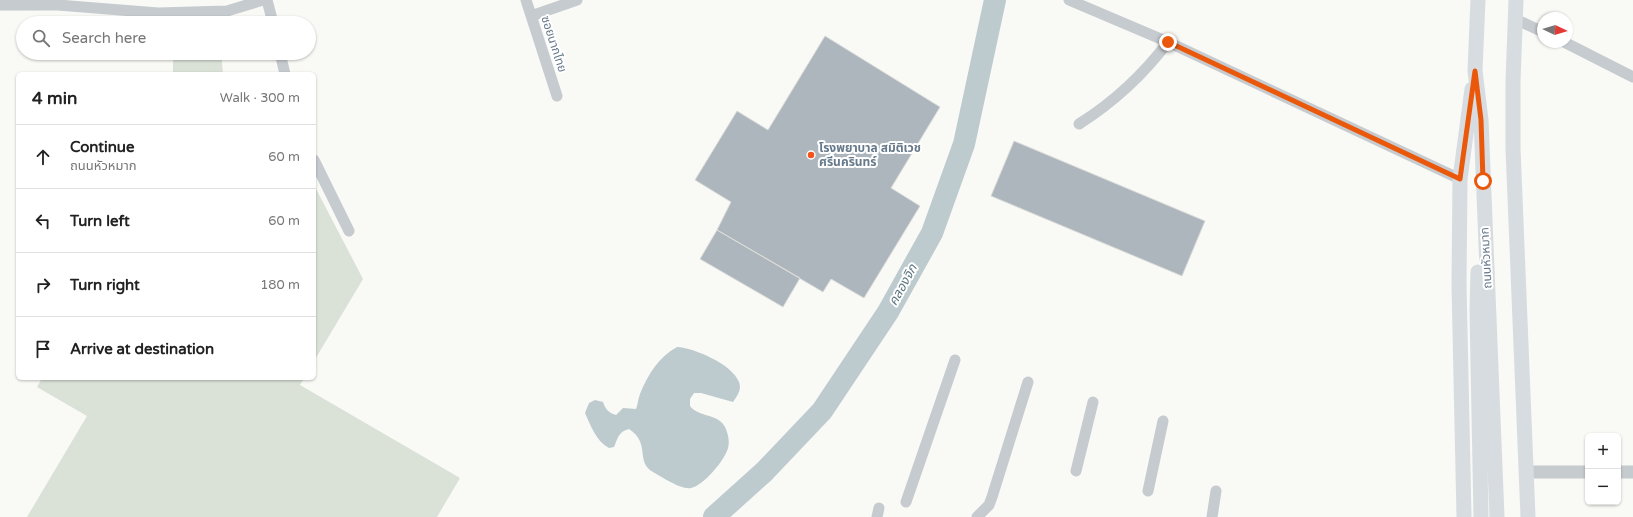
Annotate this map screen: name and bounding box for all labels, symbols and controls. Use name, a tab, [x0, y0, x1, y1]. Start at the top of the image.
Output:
north arrow	[1537, 12, 1573, 48]
street label: ซอยนากไทย	[538, 14, 570, 74]
search box	[16, 16, 316, 60]
icon: search	[30, 27, 52, 49]
text: Search here	[62, 29, 146, 47]
route end	[1159, 33, 1177, 51]
text: 4 min	[32, 88, 77, 109]
text: Walk · 300 m	[220, 90, 300, 106]
text: Continue	[70, 138, 134, 156]
place label: โรงพยาบาล สมิติเวช ศรีนครินทร์	[819, 141, 921, 169]
icon: ahead	[32, 146, 54, 168]
text: 60 m	[268, 149, 300, 165]
marker: โรงพยาบาล สมิติเวช ศรีนครินทร์	[806, 150, 816, 160]
text: ถนนหัวหมาก	[70, 158, 136, 174]
route start	[1474, 172, 1492, 190]
icon: left	[32, 210, 54, 232]
text: Turn left	[70, 212, 130, 230]
text: 60 m	[268, 213, 300, 229]
street label: ถนนหัวหมาก	[1477, 227, 1495, 289]
water label: คลองจิก	[885, 261, 921, 308]
icon: right	[32, 274, 54, 296]
text: Turn right	[70, 276, 140, 294]
text: 180 m	[260, 277, 300, 293]
icon: arrive	[32, 338, 54, 360]
text: Arrive at destination	[70, 340, 214, 358]
map controls	[1585, 433, 1621, 505]
button: +	[1585, 433, 1621, 469]
button: −	[1585, 469, 1621, 505]

